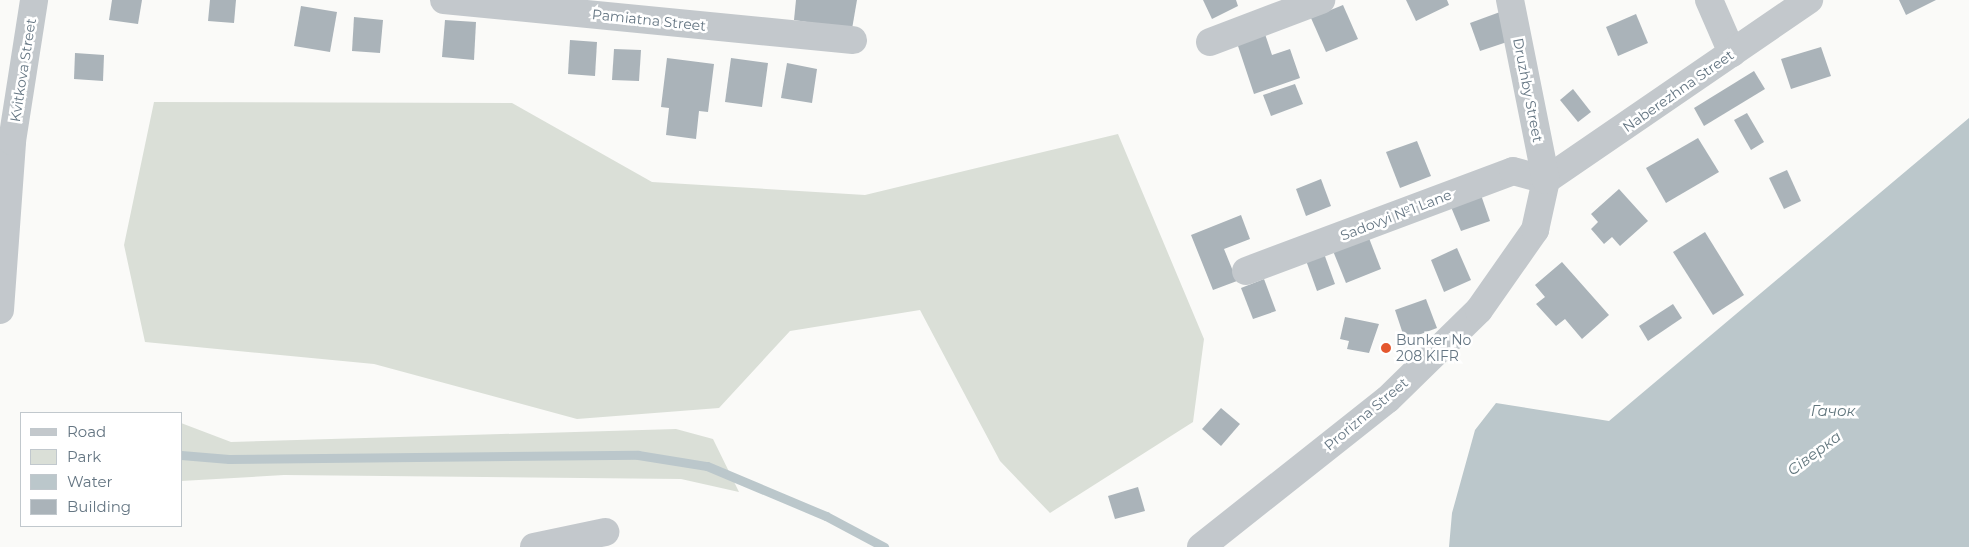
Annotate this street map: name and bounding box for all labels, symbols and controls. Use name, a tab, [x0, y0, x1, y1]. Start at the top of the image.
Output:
street label: Pamiatna Street	[591, 6, 707, 34]
street label: Kvitkova Street	[7, 17, 39, 123]
street label: Druzhby Street	[1510, 36, 1546, 144]
street label: Naberezhna Street	[1619, 46, 1737, 136]
street label: Sadovyi №1 Lane	[1338, 186, 1454, 244]
place label: Bunker No 208 KIFR	[1396, 332, 1471, 364]
marker: Bunker No 208 KIFR	[1380, 342, 1392, 354]
street label: Prorizna Street	[1321, 374, 1411, 454]
water label: Гачок	[1811, 402, 1855, 420]
legend	[20, 412, 182, 527]
text: Road	[67, 422, 106, 441]
water label: Сіверка	[1784, 427, 1844, 479]
text: Park	[67, 447, 101, 466]
text: Water	[67, 472, 113, 491]
text: Building	[67, 497, 131, 516]

